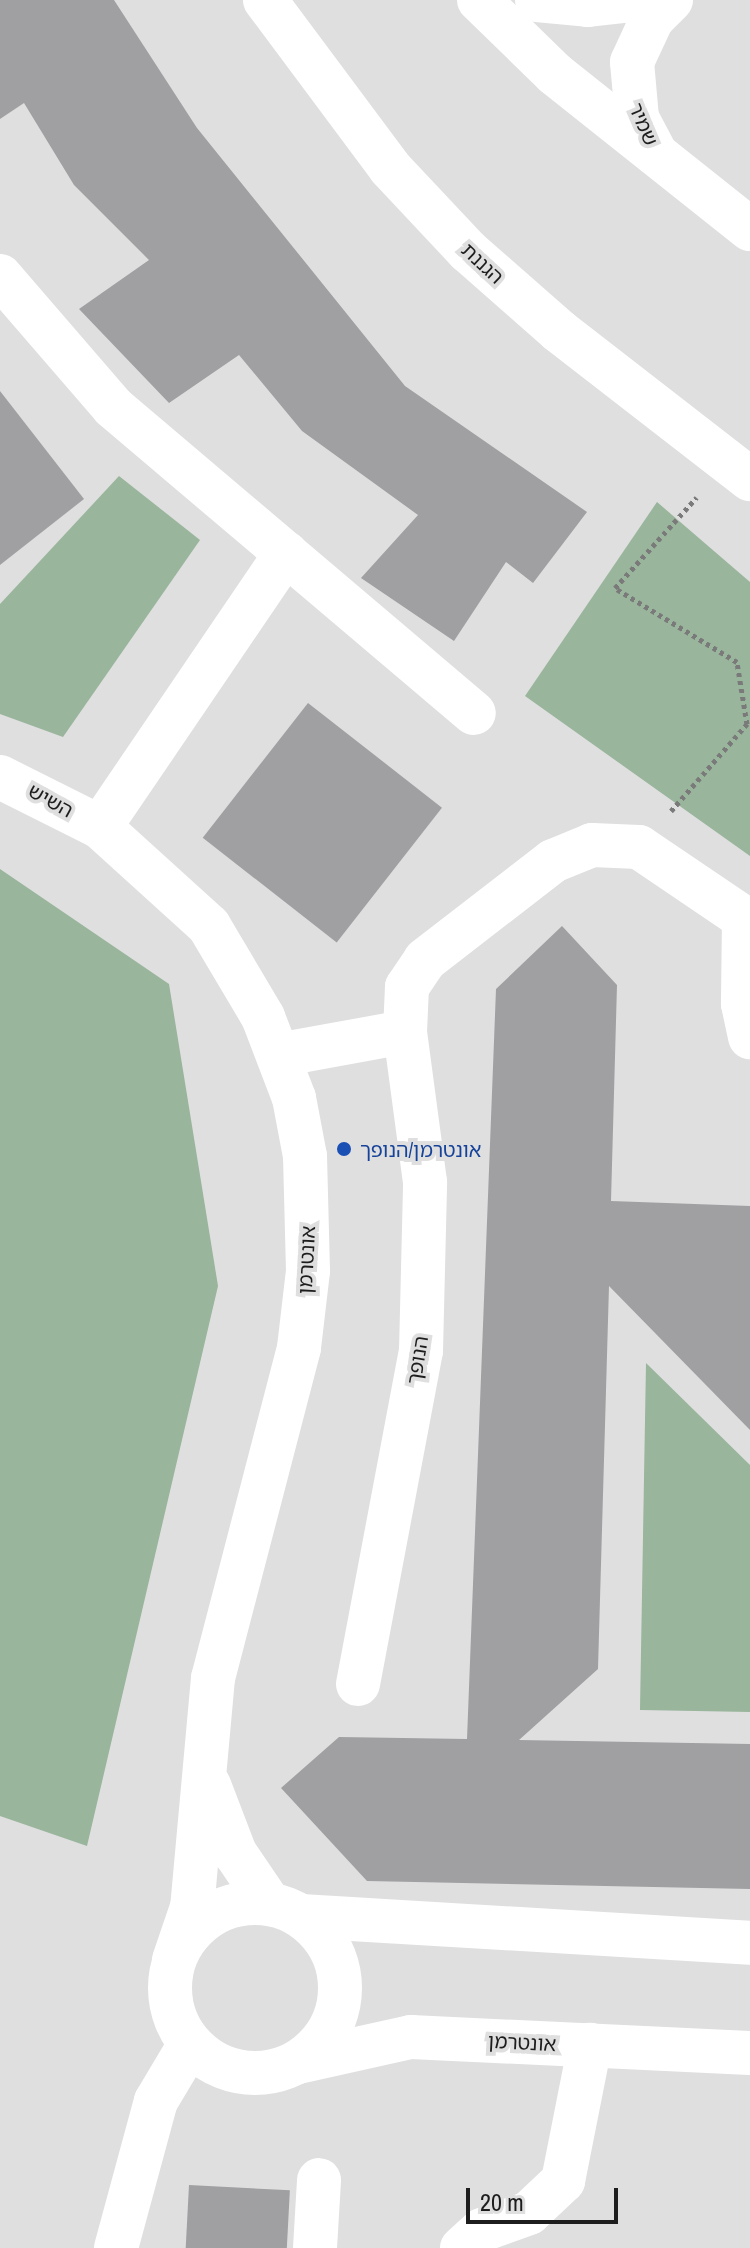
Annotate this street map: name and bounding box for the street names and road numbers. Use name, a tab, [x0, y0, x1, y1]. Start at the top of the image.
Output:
street label: שמיר	[624, 99, 664, 149]
street label: הגננת	[457, 238, 509, 288]
street label: השיש	[24, 778, 78, 822]
street label: אונטרמן	[292, 1225, 320, 1295]
street label: הנופך	[401, 1334, 433, 1386]
street label: אונטרמן	[487, 2028, 557, 2056]

